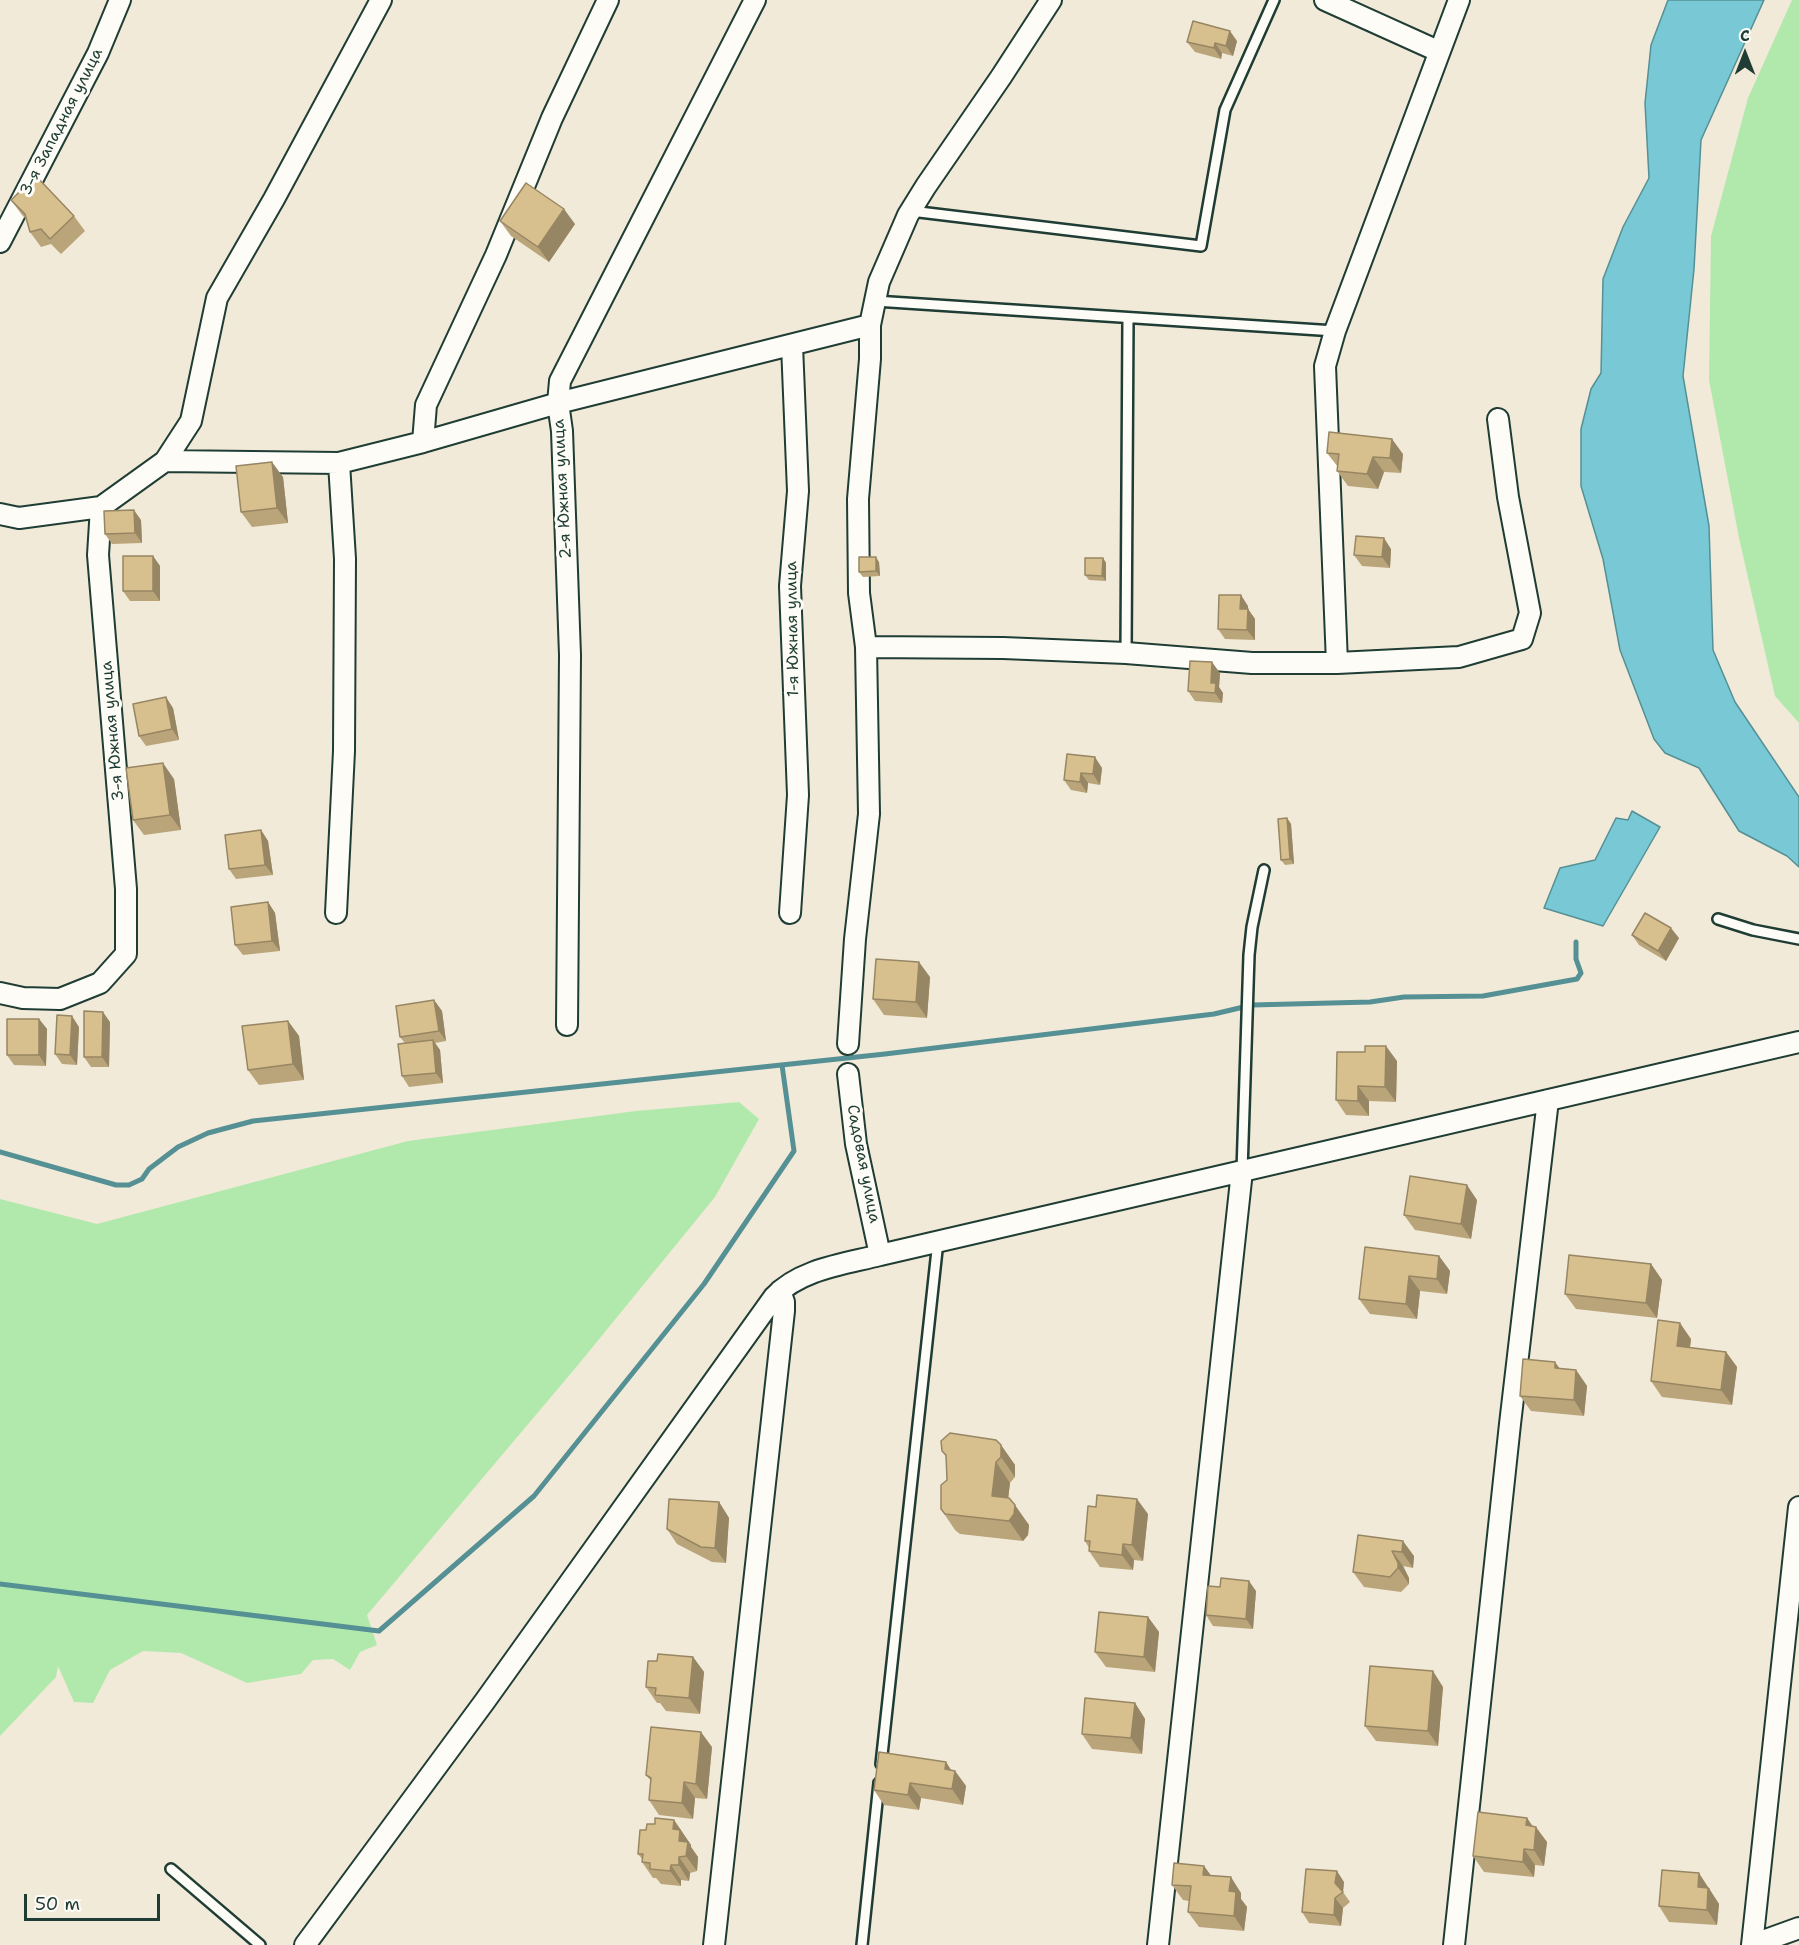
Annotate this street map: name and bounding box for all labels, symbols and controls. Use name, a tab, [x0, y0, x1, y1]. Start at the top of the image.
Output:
north arrow	[1715, 24, 1775, 84]
text: С	[1740, 25, 1750, 46]
street label: 3-я Западная улица	[17, 45, 107, 199]
street label: 2-я Южная улица	[550, 419, 576, 559]
street label: 1-я Южная улица	[782, 561, 804, 697]
street label: 3-я Южная улица	[97, 660, 129, 802]
street label: Садовая улица	[842, 1103, 884, 1225]
scale bar	[27, 1882, 164, 1920]
text: 50 m	[35, 1892, 80, 1916]

